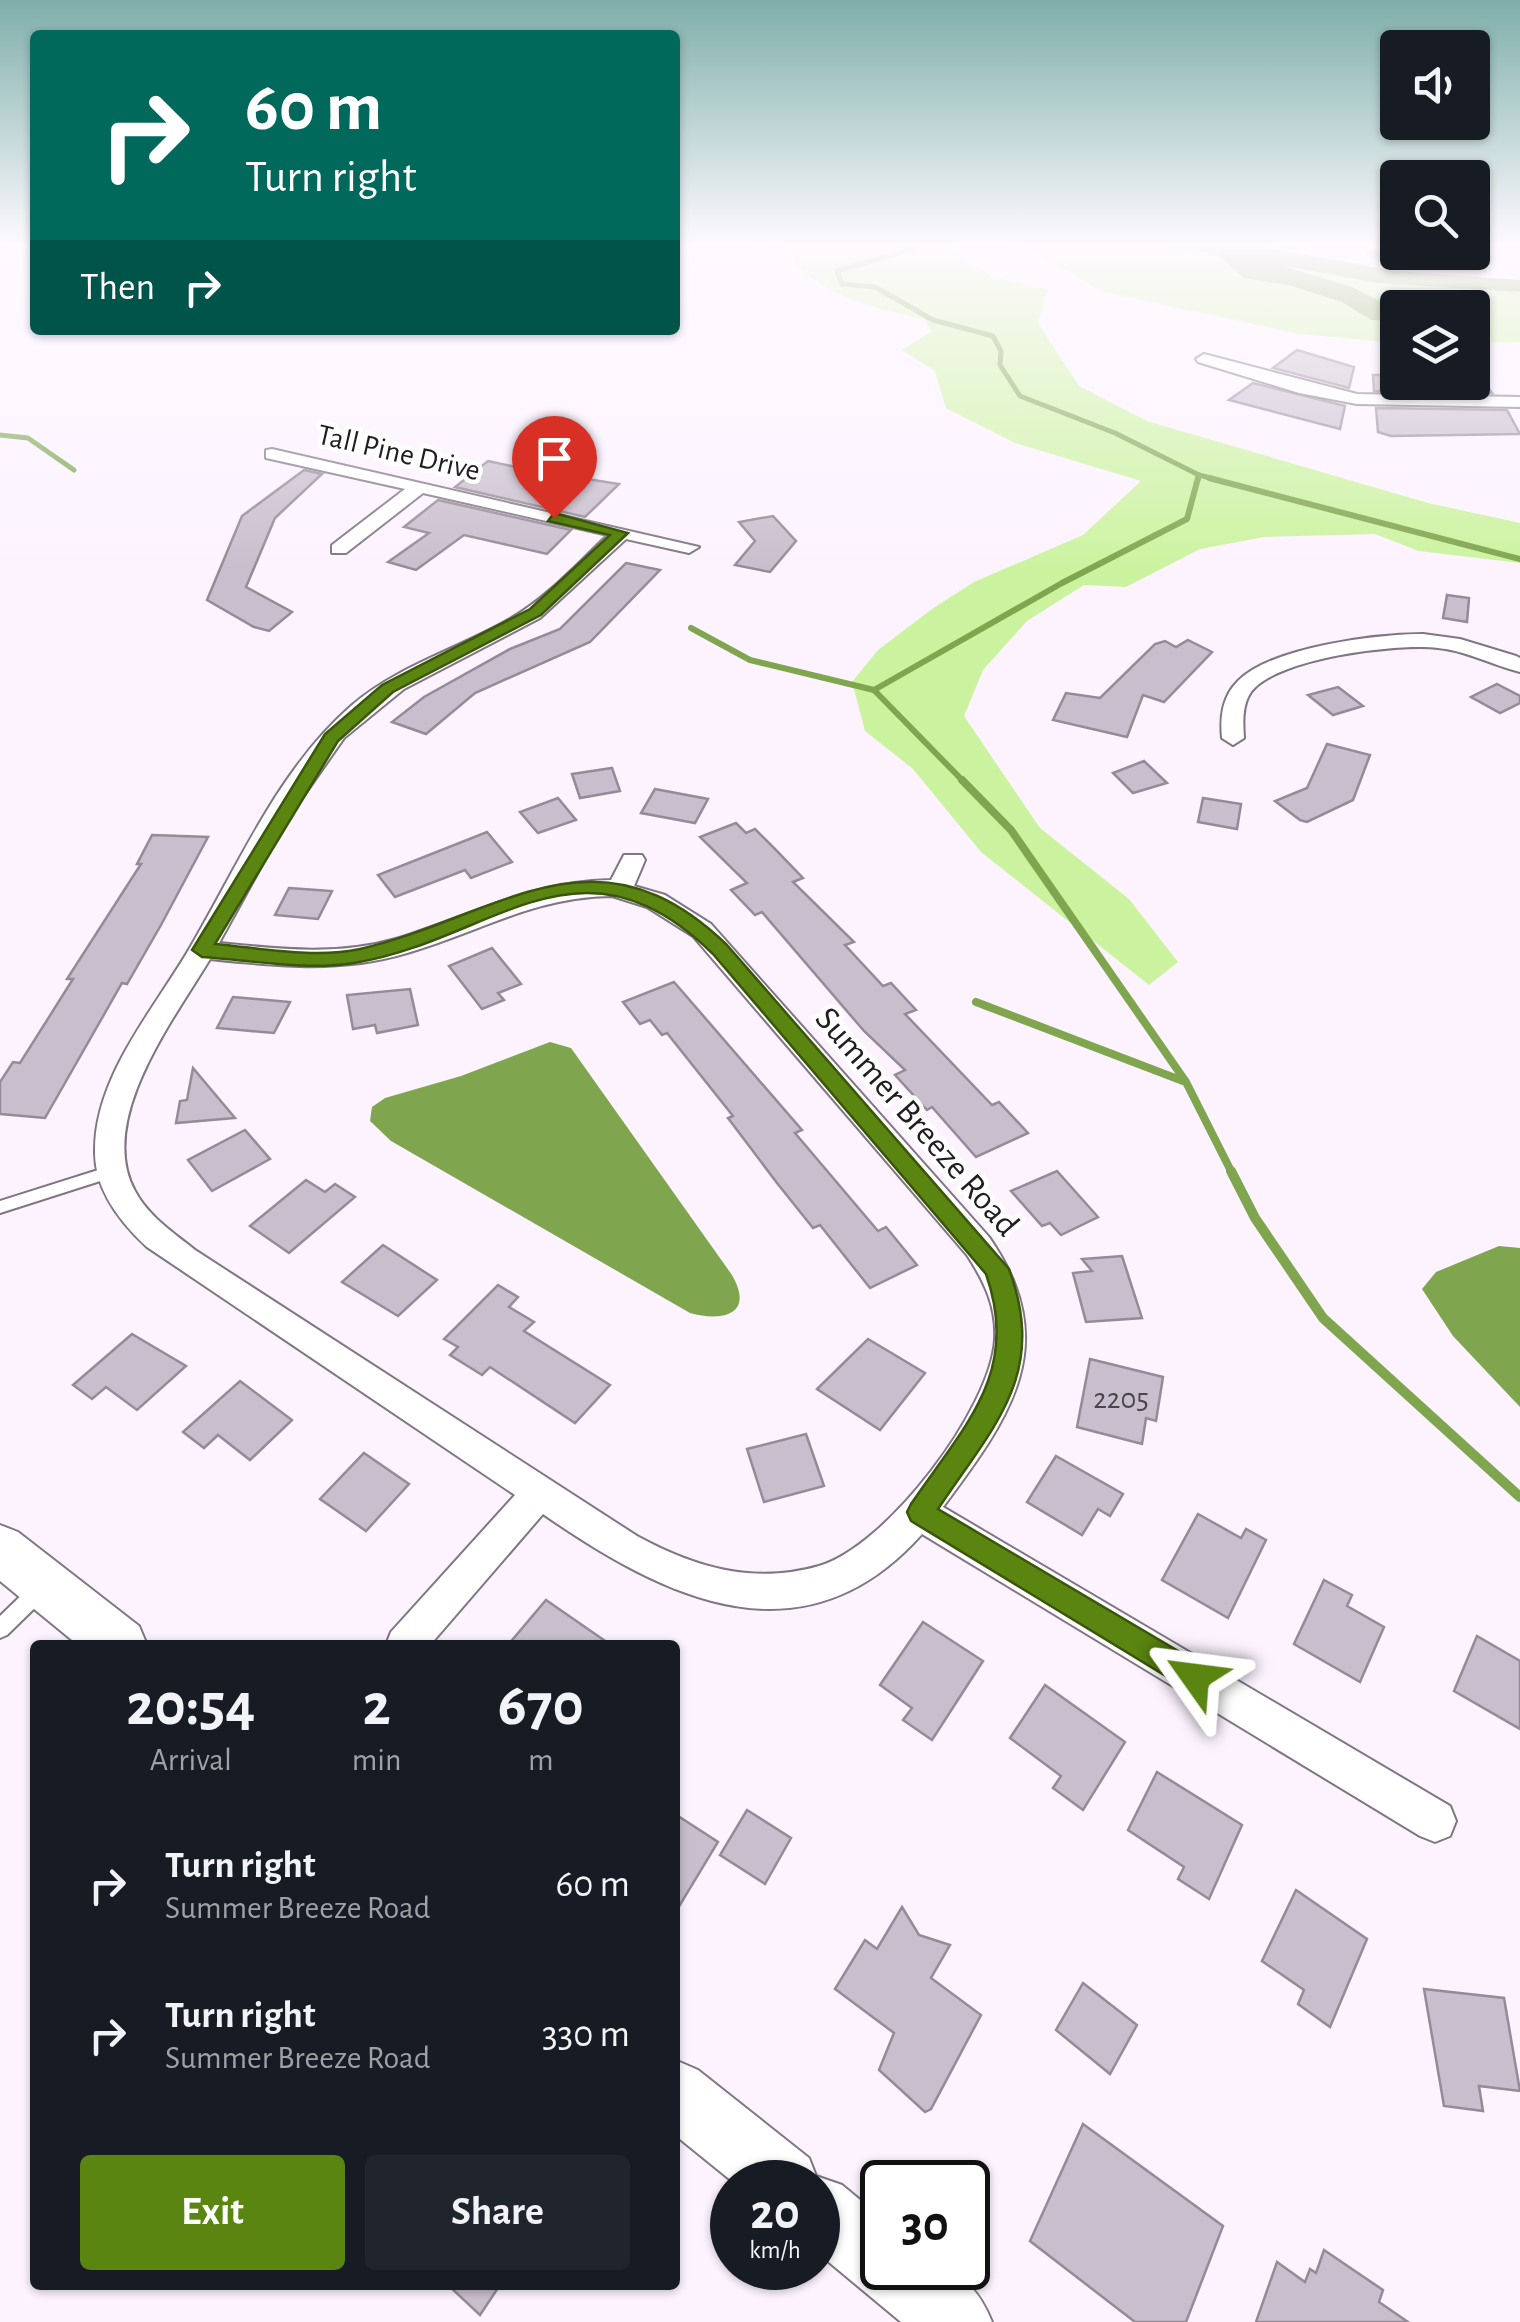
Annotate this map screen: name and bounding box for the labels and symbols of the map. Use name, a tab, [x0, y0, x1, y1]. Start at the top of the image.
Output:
pin	[512, 416, 597, 519]
street label: Tall Pine Drive	[315, 420, 483, 486]
street label: Summer Breeze Road	[808, 1001, 1025, 1243]
house number: 2205	[1093, 1384, 1149, 1414]
position arrow	[1143, 1625, 1247, 1729]
speed limit sign: 30	[860, 2160, 990, 2290]

